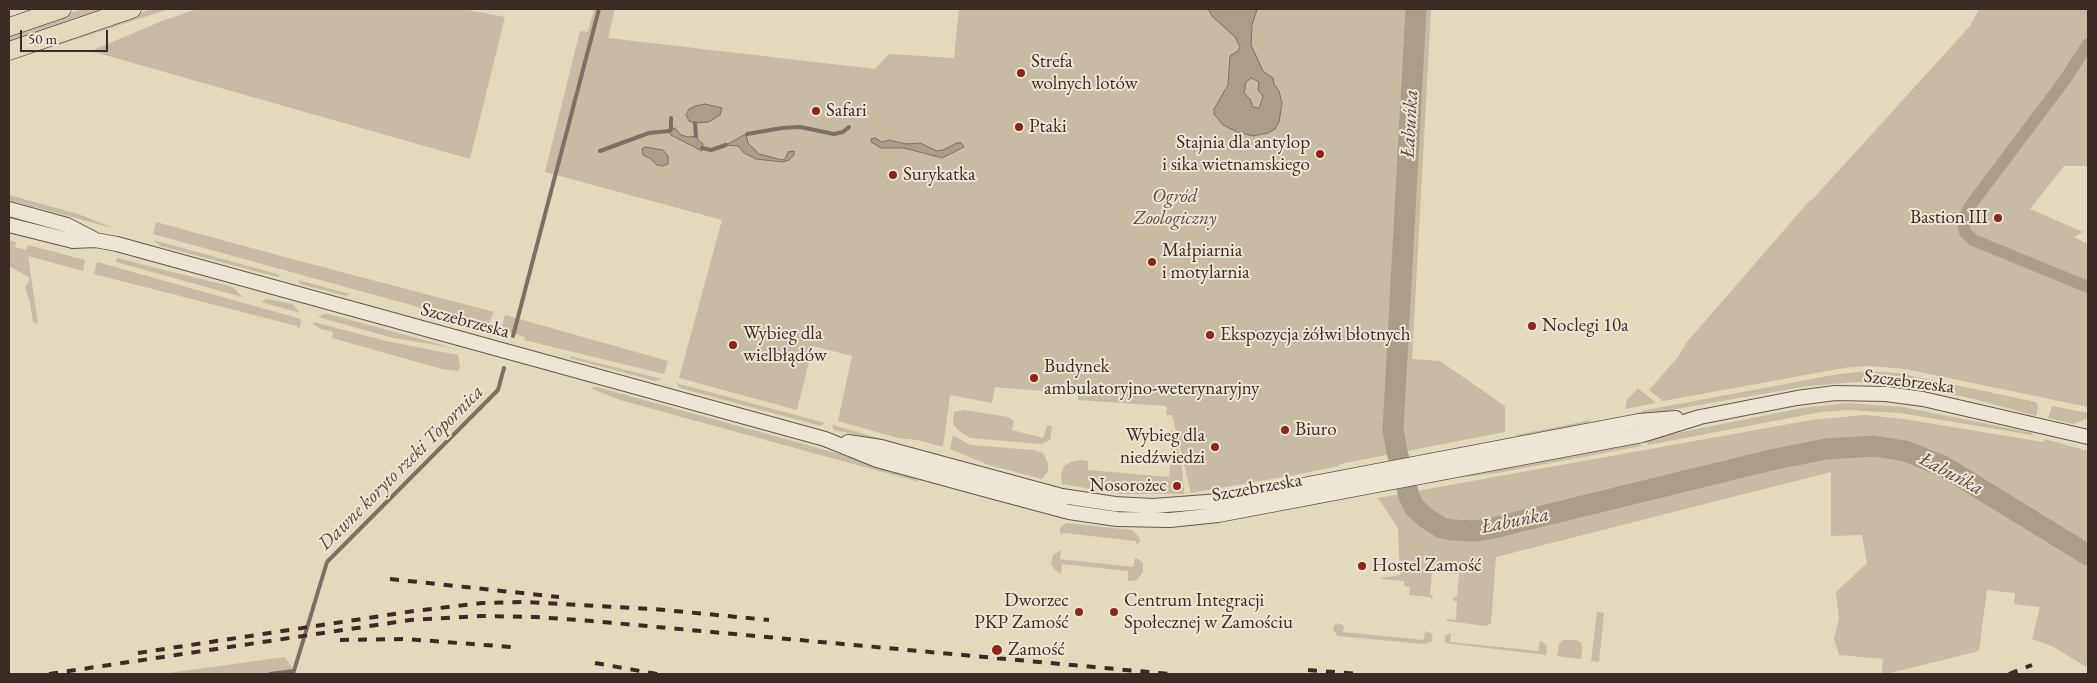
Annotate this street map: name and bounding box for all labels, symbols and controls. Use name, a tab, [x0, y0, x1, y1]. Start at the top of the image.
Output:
scale bar	[22, 20, 110, 52]
text: 50 m	[28, 29, 57, 48]
place label: Strefa wolnych lotów	[1031, 51, 1138, 95]
marker: Strefa wolnych lotów	[1015, 67, 1027, 79]
water label: Łabuńka	[1396, 89, 1424, 159]
place label: Safari	[826, 100, 867, 122]
marker: Safari	[810, 105, 822, 117]
place label: Ptaki	[1029, 116, 1067, 138]
marker: Ptaki	[1013, 121, 1025, 133]
place label: Stajnia dla antylop i sika wietnamskiego	[1162, 132, 1310, 176]
marker: Stajnia dla antylop i sika wietnamskiego	[1314, 148, 1326, 160]
place label: Surykatka	[903, 164, 975, 186]
marker: Surykatka	[887, 169, 899, 181]
park label: Ogród Zoologiczny	[1134, 186, 1216, 230]
place label: Bastion III	[1910, 207, 1988, 229]
marker: Bastion III	[1992, 212, 2004, 224]
place label: Małpiarnia i motylarnia	[1162, 240, 1250, 284]
marker: Małpiarnia i motylarnia	[1146, 256, 1158, 268]
street label: Szczebrzeska	[418, 298, 512, 344]
place label: Noclegi 10a	[1542, 315, 1629, 337]
marker: Noclegi 10a	[1526, 320, 1538, 332]
place label: Wybieg dla wielbłądów	[743, 323, 827, 367]
place label: Ekspozycja żółwi błotnych	[1220, 324, 1411, 346]
marker: Ekspozycja żółwi błotnych	[1204, 329, 1216, 341]
marker: Wybieg dla wielbłądów	[727, 339, 739, 351]
place label: Budynek ambulatoryjno-weterynaryjny	[1044, 356, 1259, 400]
street label: Szczebrzeska	[1862, 365, 1956, 399]
marker: Budynek ambulatoryjno-weterynaryjny	[1028, 372, 1040, 384]
water label: Dawne koryto rzeki Topornica	[313, 380, 489, 556]
place label: Biuro	[1295, 419, 1337, 441]
marker: Biuro	[1279, 424, 1291, 436]
place label: Wybieg dla niedźwiedzi	[1120, 425, 1205, 469]
marker: Wybieg dla niedźwiedzi	[1209, 441, 1221, 453]
water label: Łabuńka	[1915, 447, 1987, 501]
street label: Szczebrzeska	[1210, 469, 1304, 507]
place label: Nosorożec	[1089, 475, 1167, 497]
marker: Nosorożec	[1171, 480, 1183, 492]
water label: Łabuńka	[1479, 503, 1551, 539]
place label: Hostel Zamość	[1372, 555, 1482, 577]
marker: Hostel Zamość	[1356, 560, 1368, 572]
place label: Dworzec PKP Zamość	[974, 590, 1069, 634]
place label: Centrum Integracji Społecznej w Zamościu	[1124, 590, 1293, 634]
marker: Dworzec PKP Zamość	[1073, 606, 1085, 618]
marker: Centrum Integracji Społecznej w Zamościu	[1108, 606, 1120, 618]
place label: Zamość	[1008, 639, 1065, 661]
marker: Zamość	[990, 643, 1004, 657]

